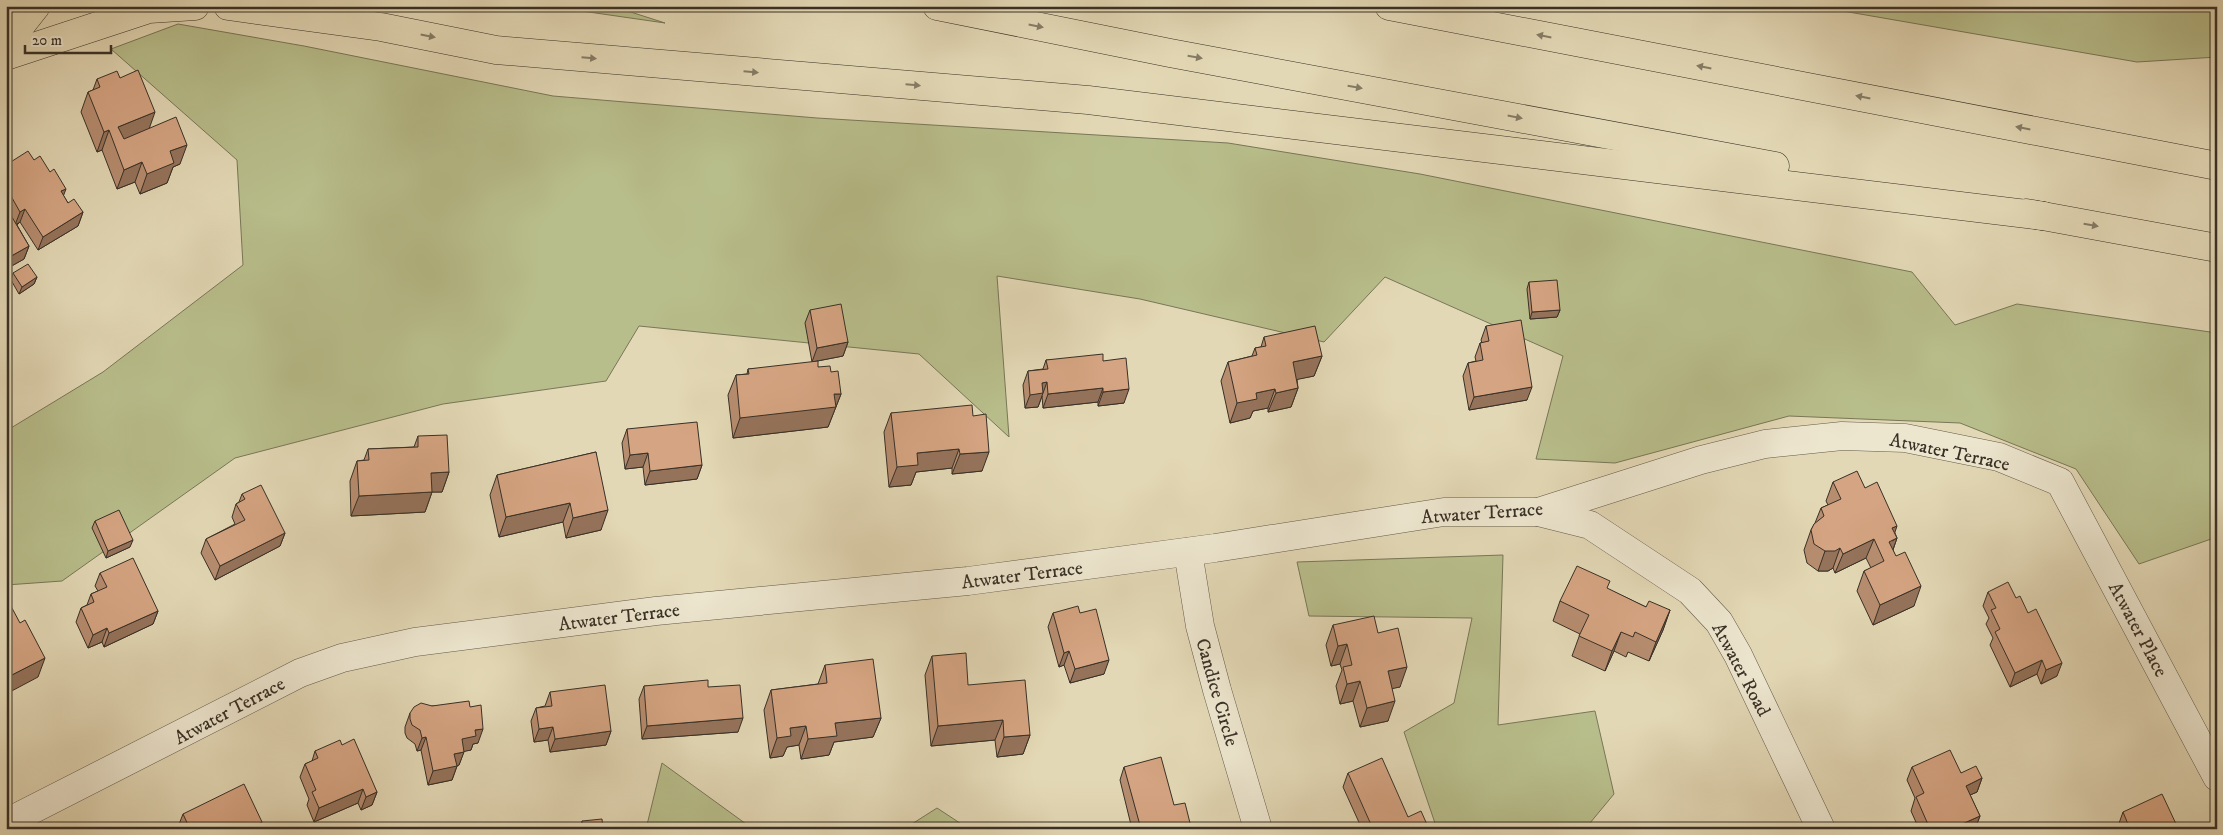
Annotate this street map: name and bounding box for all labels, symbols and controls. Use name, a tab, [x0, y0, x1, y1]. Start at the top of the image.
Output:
scale bar	[25, 22, 111, 54]
one-way arrow	[1028, 22, 1044, 30]
text: 20 m	[32, 31, 62, 50]
one-way arrow	[1536, 32, 1552, 40]
one-way arrow	[421, 33, 437, 41]
one-way arrow	[1188, 54, 1204, 62]
one-way arrow	[582, 55, 598, 63]
one-way arrow	[1695, 62, 1711, 70]
one-way arrow	[743, 68, 759, 76]
one-way arrow	[905, 82, 921, 90]
one-way arrow	[1348, 83, 1363, 91]
one-way arrow	[1855, 93, 1871, 101]
one-way arrow	[1507, 113, 1523, 121]
one-way arrow	[2015, 124, 2030, 132]
one-way arrow	[2083, 221, 2099, 229]
street label: Atwater Terrace	[1888, 429, 2012, 476]
street label: Atwater Terrace	[1420, 498, 1544, 529]
street label: Atwater Terrace	[960, 557, 1084, 594]
street label: Atwater Place	[2103, 578, 2172, 681]
street label: Atwater Terrace	[557, 599, 681, 636]
street label: Atwater Road	[1706, 619, 1775, 721]
street label: Candice Circle	[1190, 636, 1243, 749]
street label: Atwater Terrace	[170, 672, 289, 750]

